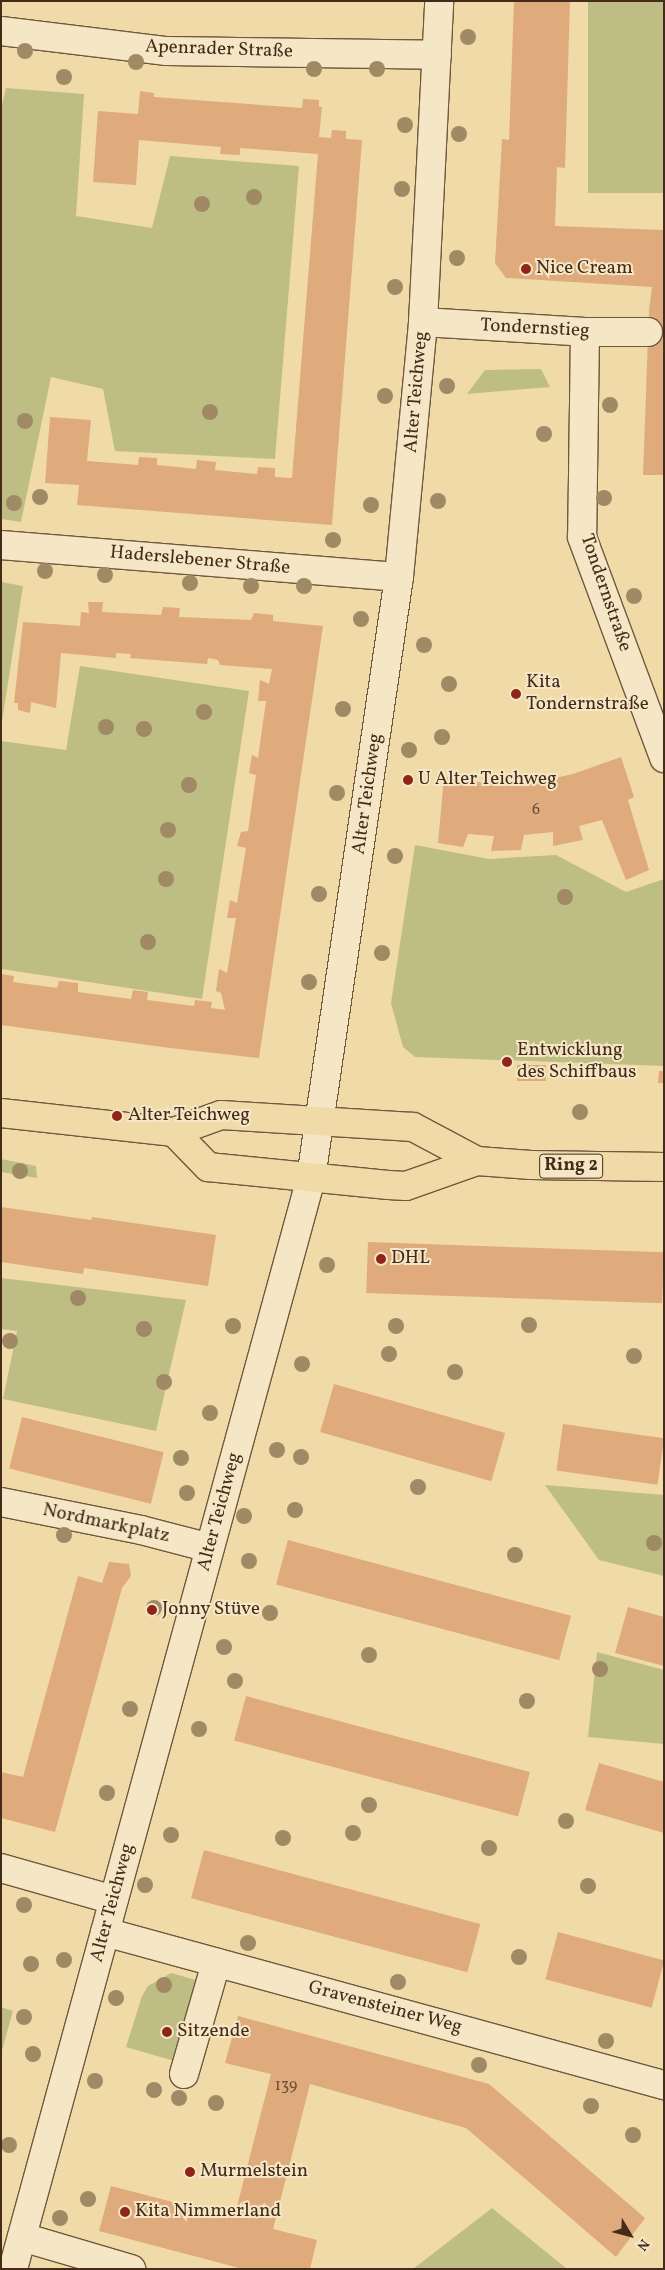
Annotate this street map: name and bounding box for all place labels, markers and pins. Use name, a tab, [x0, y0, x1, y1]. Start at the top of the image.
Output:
place label: Nice Cream	[536, 258, 633, 280]
marker: Nice Cream	[520, 263, 532, 275]
place label: Kita Tondernstraße	[526, 672, 649, 716]
marker: Kita Tondernstraße	[510, 688, 522, 700]
place label: U Alter Teichweg	[418, 769, 557, 791]
marker: U Alter Teichweg	[402, 774, 414, 786]
place label: Entwicklung des Schiffbaus	[517, 1040, 636, 1084]
marker: Entwicklung des Schiffbaus	[501, 1056, 513, 1068]
place label: Alter Teichweg	[128, 1105, 251, 1127]
marker: Alter Teichweg	[110, 1109, 124, 1123]
place label: DHL	[391, 1248, 430, 1270]
marker: DHL	[375, 1253, 387, 1265]
place label: Jonny Stüve	[162, 1599, 261, 1621]
marker: Jonny Stüve	[146, 1604, 158, 1616]
place label: Sitzende	[177, 2021, 249, 2043]
marker: Sitzende	[161, 2026, 173, 2038]
place label: Murmelstein	[200, 2161, 308, 2183]
marker: Murmelstein	[184, 2166, 196, 2178]
place label: Kita Nimmerland	[135, 2201, 281, 2223]
marker: Kita Nimmerland	[119, 2206, 131, 2218]

